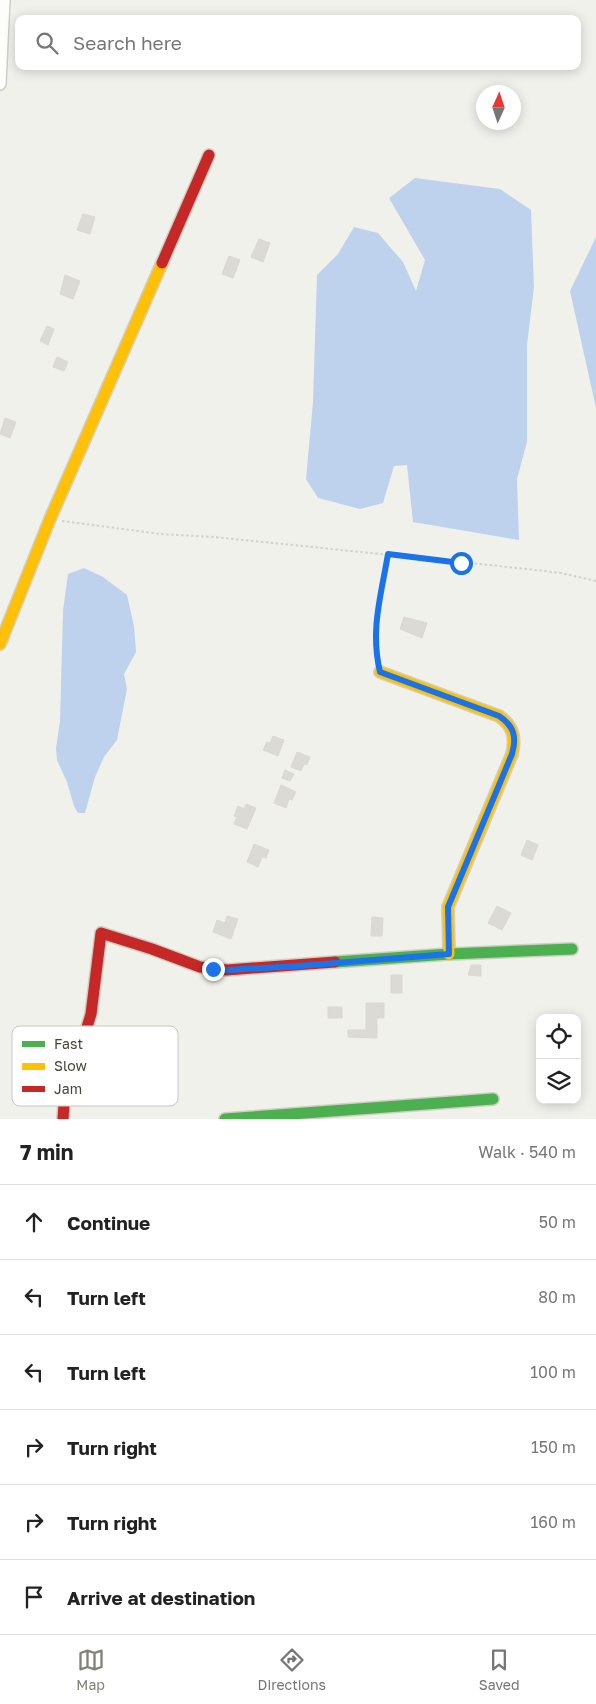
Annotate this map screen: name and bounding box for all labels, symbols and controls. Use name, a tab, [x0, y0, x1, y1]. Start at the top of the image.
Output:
search box	[15, 15, 581, 70]
icon: search	[33, 29, 61, 57]
text: Search here	[73, 31, 182, 54]
north arrow	[476, 85, 521, 130]
route start	[450, 552, 473, 575]
route end	[202, 958, 225, 981]
map controls	[536, 1014, 581, 1104]
button: locate	[536, 1014, 581, 1059]
legend	[12, 1026, 178, 1106]
text: Fast	[54, 1035, 83, 1052]
text: Slow	[54, 1057, 87, 1074]
button: layers	[536, 1059, 581, 1104]
text: Jam	[54, 1080, 82, 1097]
text: 7 min	[20, 1139, 74, 1165]
text: Walk · 540 m	[478, 1142, 576, 1162]
icon: ahead	[20, 1208, 48, 1236]
text: Continue	[67, 1211, 150, 1234]
text: 50 m	[539, 1212, 576, 1232]
icon: left	[20, 1283, 48, 1311]
text: Turn left	[67, 1286, 146, 1309]
text: 80 m	[538, 1287, 576, 1307]
icon: left	[20, 1358, 48, 1386]
text: Turn left	[67, 1361, 146, 1384]
text: 100 m	[530, 1362, 576, 1382]
icon: right	[20, 1433, 48, 1461]
text: Turn right	[67, 1436, 157, 1459]
text: 150 m	[531, 1437, 576, 1457]
icon: right	[20, 1508, 48, 1536]
text: Turn right	[67, 1511, 157, 1534]
text: 160 m	[530, 1512, 576, 1532]
icon: arrive	[20, 1583, 48, 1611]
text: Arrive at destination	[67, 1586, 255, 1609]
tab: Map	[76, 1646, 105, 1693]
tab: Directions	[258, 1646, 326, 1693]
tab: Saved	[479, 1646, 520, 1693]

